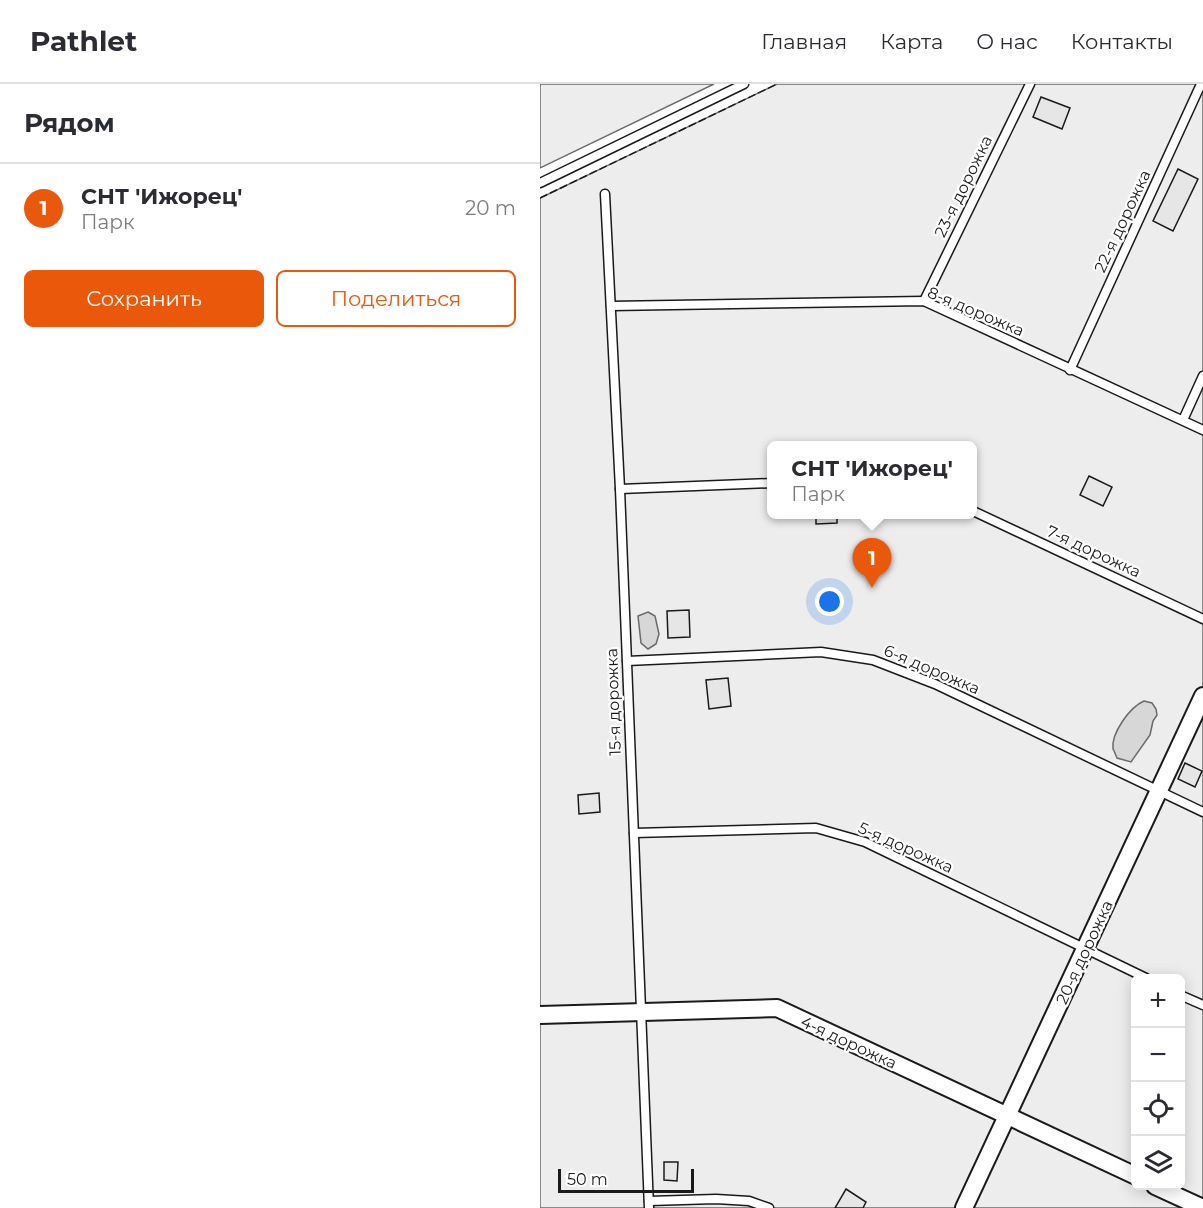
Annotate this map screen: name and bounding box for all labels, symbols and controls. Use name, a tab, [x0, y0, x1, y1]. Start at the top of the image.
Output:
text: Pathlet	[30, 24, 137, 58]
text: Главная	[761, 29, 847, 54]
text: Карта	[880, 29, 943, 54]
text: О нас	[976, 29, 1038, 54]
text: Контакты	[1071, 29, 1173, 54]
text: Рядом	[24, 107, 115, 139]
street label: 23-я дорожка	[931, 132, 996, 240]
street label: 22-я дорожка	[1090, 167, 1154, 275]
text: СНТ 'Ижорец'	[81, 183, 242, 210]
text: 1	[40, 196, 47, 220]
text: 20 m	[465, 196, 516, 220]
text: Парк	[81, 210, 135, 234]
button: Сохранить	[24, 270, 264, 327]
button: Поделиться	[276, 270, 516, 327]
street label: 8-я дорожка	[925, 283, 1027, 340]
popup	[767, 441, 977, 519]
text: СНТ 'Ижорец'	[791, 455, 953, 482]
text: Парк	[791, 482, 845, 506]
street label: 7-я дорожка	[1044, 521, 1144, 581]
pin: 1	[852, 538, 892, 588]
your location	[815, 587, 844, 616]
street label: 6-я дорожка	[881, 641, 983, 698]
street label: 15-я дорожка	[602, 648, 625, 756]
street label: 5-я дорожка	[855, 818, 956, 877]
street label: 20-я дорожка	[1052, 897, 1117, 1007]
map controls	[1131, 974, 1185, 1190]
button: +	[1131, 974, 1185, 1028]
street label: 4-я дорожка	[798, 1012, 900, 1073]
button: −	[1131, 1028, 1185, 1082]
button: locate	[1131, 1082, 1185, 1136]
button: layers	[1131, 1136, 1185, 1190]
scale bar	[558, 1166, 694, 1194]
text: 50 m	[567, 1170, 608, 1189]

